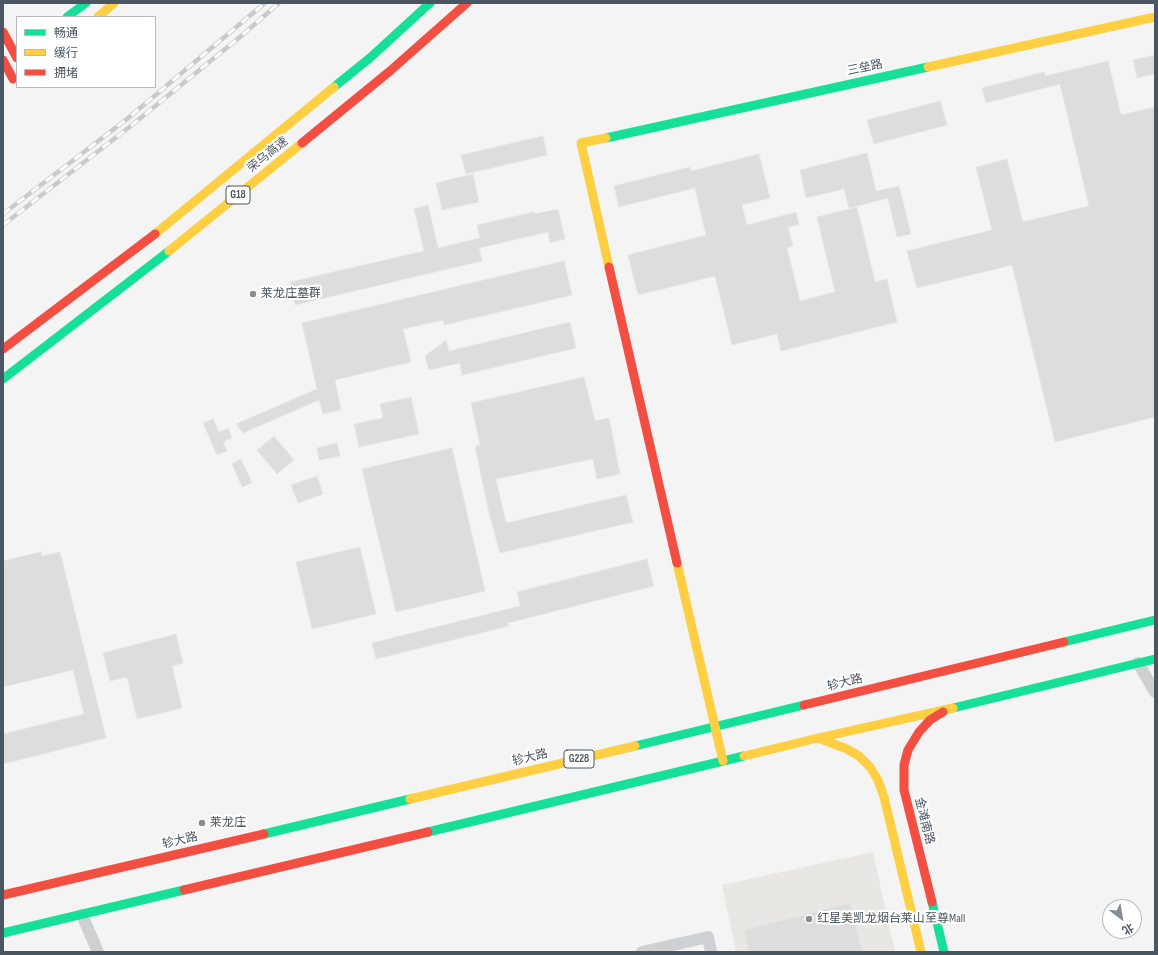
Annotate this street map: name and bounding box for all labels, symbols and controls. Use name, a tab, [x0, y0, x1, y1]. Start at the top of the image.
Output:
legend	[16, 16, 156, 88]
text: 畅通	[54, 26, 78, 41]
text: 缓行	[54, 46, 78, 61]
street label: 三垒路	[846, 57, 884, 79]
text: 拥堵	[54, 66, 78, 81]
street label: 荣乌高速	[245, 134, 291, 176]
road number: G18	[226, 186, 250, 204]
place label: 莱龙庄墓群	[261, 287, 321, 301]
marker: 莱龙庄墓群	[248, 289, 258, 299]
street label: 轸大路	[826, 672, 864, 694]
street label: 轸大路	[511, 747, 549, 769]
road number: G228	[564, 750, 594, 768]
street label: 金滩南路	[911, 796, 937, 846]
place label: 莱龙庄	[210, 816, 246, 830]
marker: 莱龙庄	[197, 818, 207, 828]
street label: 轸大路	[161, 830, 199, 852]
north arrow	[1102, 899, 1142, 939]
place label: 红星美凯龙烟台莱山至尊Mall	[817, 912, 965, 926]
marker: 红星美凯龙烟台莱山至尊Mall	[804, 914, 814, 924]
text: 北	[1120, 920, 1136, 937]

